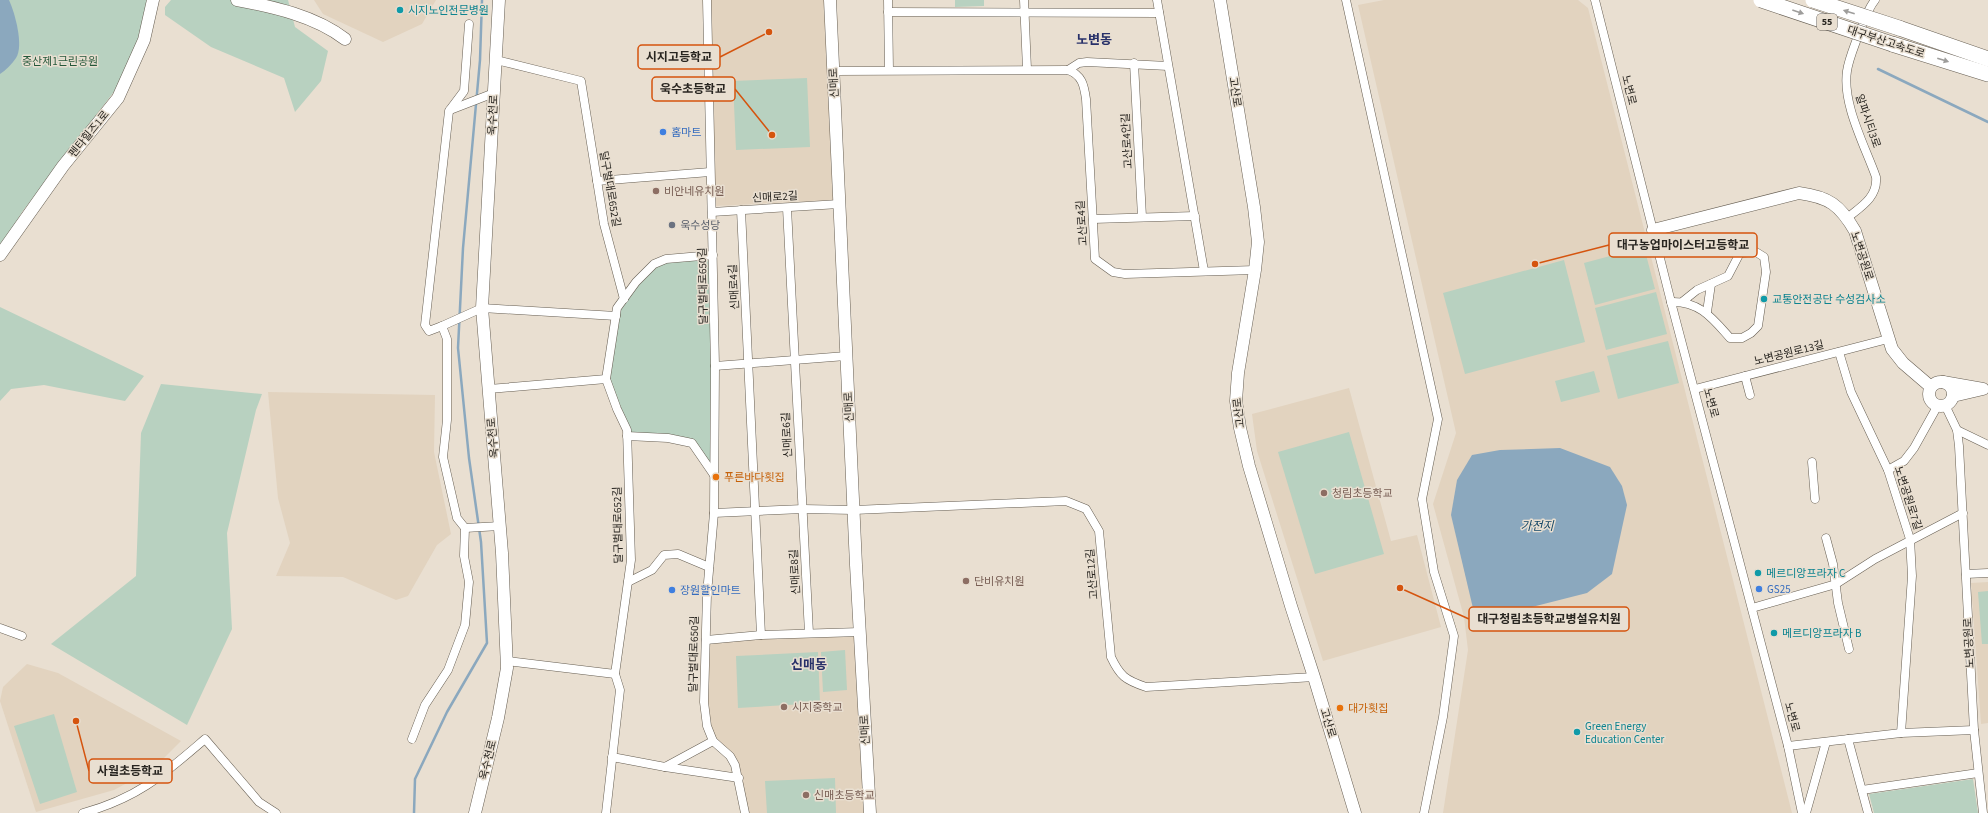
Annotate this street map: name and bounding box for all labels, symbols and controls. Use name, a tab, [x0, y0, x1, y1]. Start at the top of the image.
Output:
place label: 시지노인전문병원	[408, 3, 489, 18]
marker: 시지노인전문병원	[395, 5, 405, 15]
one-way arrow	[1842, 9, 1854, 15]
one-way arrow	[1793, 10, 1805, 16]
road number: 55	[1817, 14, 1837, 30]
street label: 대구부산고속도로	[1845, 22, 1927, 62]
district label: 노변동	[1076, 31, 1112, 49]
callout: 시지고등학교	[638, 45, 720, 69]
text: 시지고등학교	[646, 49, 712, 66]
park label: 중산제1근린공원	[22, 54, 98, 69]
one-way arrow	[1937, 57, 1949, 63]
street label: 신매로	[826, 67, 842, 99]
street label: 노변로	[1618, 73, 1640, 107]
street label: 고산로	[1225, 76, 1245, 108]
callout: 욱수초등학교	[652, 77, 735, 101]
text: 욱수초등학교	[660, 81, 726, 98]
street label: 알파시티3로	[1852, 92, 1884, 150]
street label: 욱수천로	[484, 94, 502, 136]
street label: 펜타힐즈1로	[66, 107, 112, 161]
street label: 고산로4안길	[1118, 113, 1136, 169]
place label: 홈마트	[671, 125, 701, 140]
marker: 홈마트	[658, 127, 668, 137]
street label: 달구벌대로652길	[596, 150, 624, 228]
place label: 비안네유치원	[664, 184, 725, 199]
marker: 비안네유치원	[651, 186, 661, 196]
street label: 신매로2길	[752, 188, 798, 206]
street label: 고산로4길	[1073, 200, 1091, 246]
place label: 욱수성당	[680, 218, 720, 233]
marker: 욱수성당	[667, 220, 677, 230]
street label: 노변공원로	[1847, 230, 1877, 282]
callout: 대구농업마이스터고등학교	[1609, 233, 1757, 257]
text: 대구농업마이스터고등학교	[1617, 237, 1749, 254]
street label: 달구벌대로650길	[695, 247, 711, 325]
street label: 신매로4길	[725, 264, 743, 310]
place label: 교통안전공단 수성검사소	[1772, 292, 1886, 307]
marker: 교통안전공단 수성검사소	[1759, 294, 1769, 304]
street label: 노변공원로13길	[1752, 337, 1826, 369]
street label: 노변로	[1700, 386, 1722, 420]
street label: 신매로	[841, 391, 857, 423]
street label: 고산로	[1230, 397, 1248, 429]
street label: 신매로6길	[778, 412, 796, 458]
street label: 욱수천로	[484, 417, 502, 459]
street label: 노변공원로7길	[1891, 464, 1925, 532]
place label: 푸른바다횟집	[724, 470, 785, 485]
marker: 푸른바다횟집	[711, 472, 721, 482]
street label: 달구벌대로652길	[610, 486, 626, 564]
place label: 청림초등학교	[1332, 486, 1393, 501]
marker: 청림초등학교	[1319, 488, 1329, 498]
water label: 가전지	[1520, 518, 1555, 535]
street label: 고산로12길	[1082, 548, 1102, 600]
street label: 신매로8길	[786, 549, 804, 595]
place label: 메르디앙프라자 C	[1766, 566, 1845, 581]
marker: 메르디앙프라자 C	[1753, 568, 1763, 578]
place label: 단비유치원	[974, 574, 1025, 589]
marker: 단비유치원	[961, 576, 971, 586]
place label: GS25	[1767, 582, 1791, 597]
place label: 장원할인마트	[680, 583, 741, 598]
marker: GS25	[1754, 584, 1764, 594]
marker: 장원할인마트	[667, 585, 677, 595]
callout: 대구청림초등학교병설유치원	[1469, 607, 1629, 631]
text: 대구청림초등학교병설유치원	[1477, 611, 1621, 628]
street label: 달구벌대로650길	[686, 615, 702, 693]
street label: 노변공원로	[1960, 617, 1978, 669]
place label: 메르디앙프라자 B	[1782, 626, 1862, 641]
marker: 메르디앙프라자 B	[1769, 628, 1779, 638]
district label: 신매동	[791, 656, 827, 674]
place label: 시지중학교	[792, 700, 843, 715]
street label: 노변로	[1781, 700, 1803, 734]
place label: 대가횟집	[1348, 701, 1388, 716]
marker: 시지중학교	[779, 702, 789, 712]
marker: 대가횟집	[1335, 703, 1345, 713]
street label: 고산로	[1316, 706, 1340, 740]
street label: 신매로	[857, 714, 873, 746]
place label: Green Energy Education Center	[1585, 719, 1664, 747]
marker: Green Energy Education Center	[1572, 727, 1582, 737]
street label: 욱수천로	[476, 739, 500, 781]
callout: 사월초등학교	[89, 759, 172, 783]
text: 사월초등학교	[97, 763, 163, 780]
place label: 신매초등학교	[814, 788, 875, 803]
marker: 신매초등학교	[801, 790, 811, 800]

